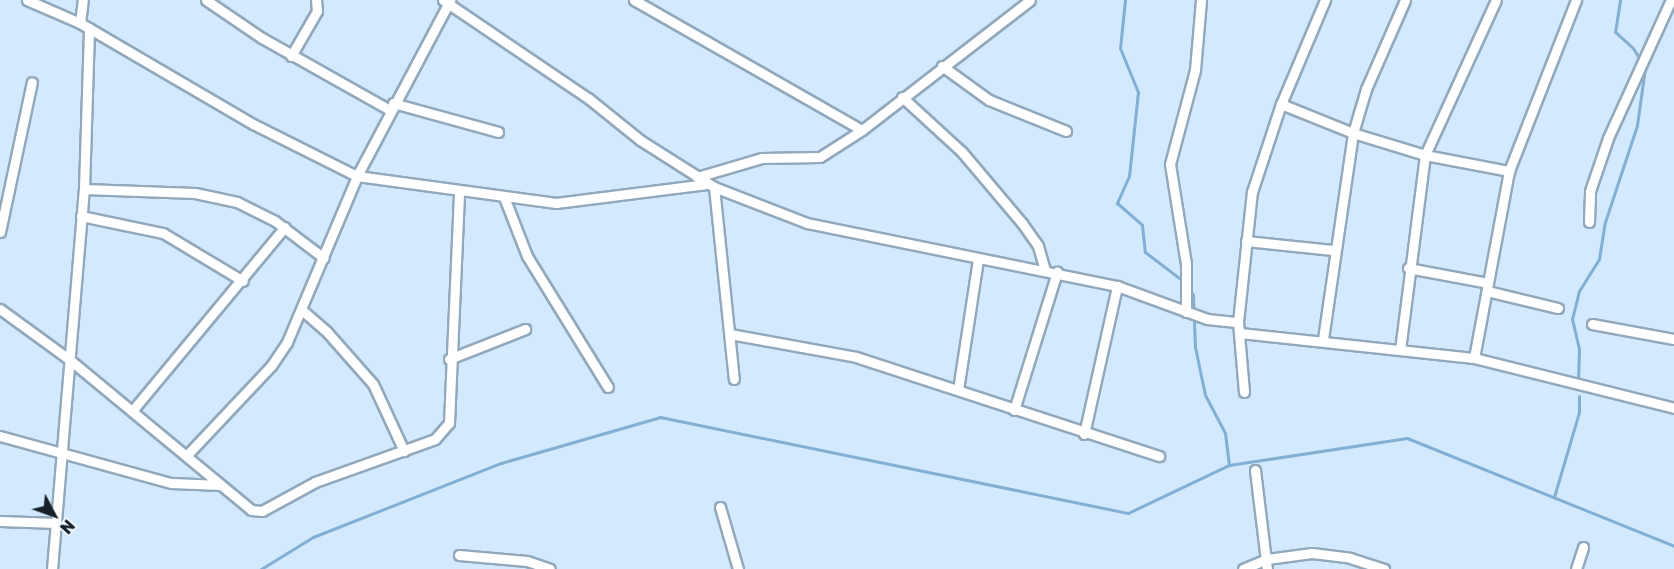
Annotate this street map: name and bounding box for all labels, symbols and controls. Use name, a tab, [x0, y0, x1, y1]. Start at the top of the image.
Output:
north arrow	[24, 485, 84, 545]
text: N	[56, 516, 79, 538]

